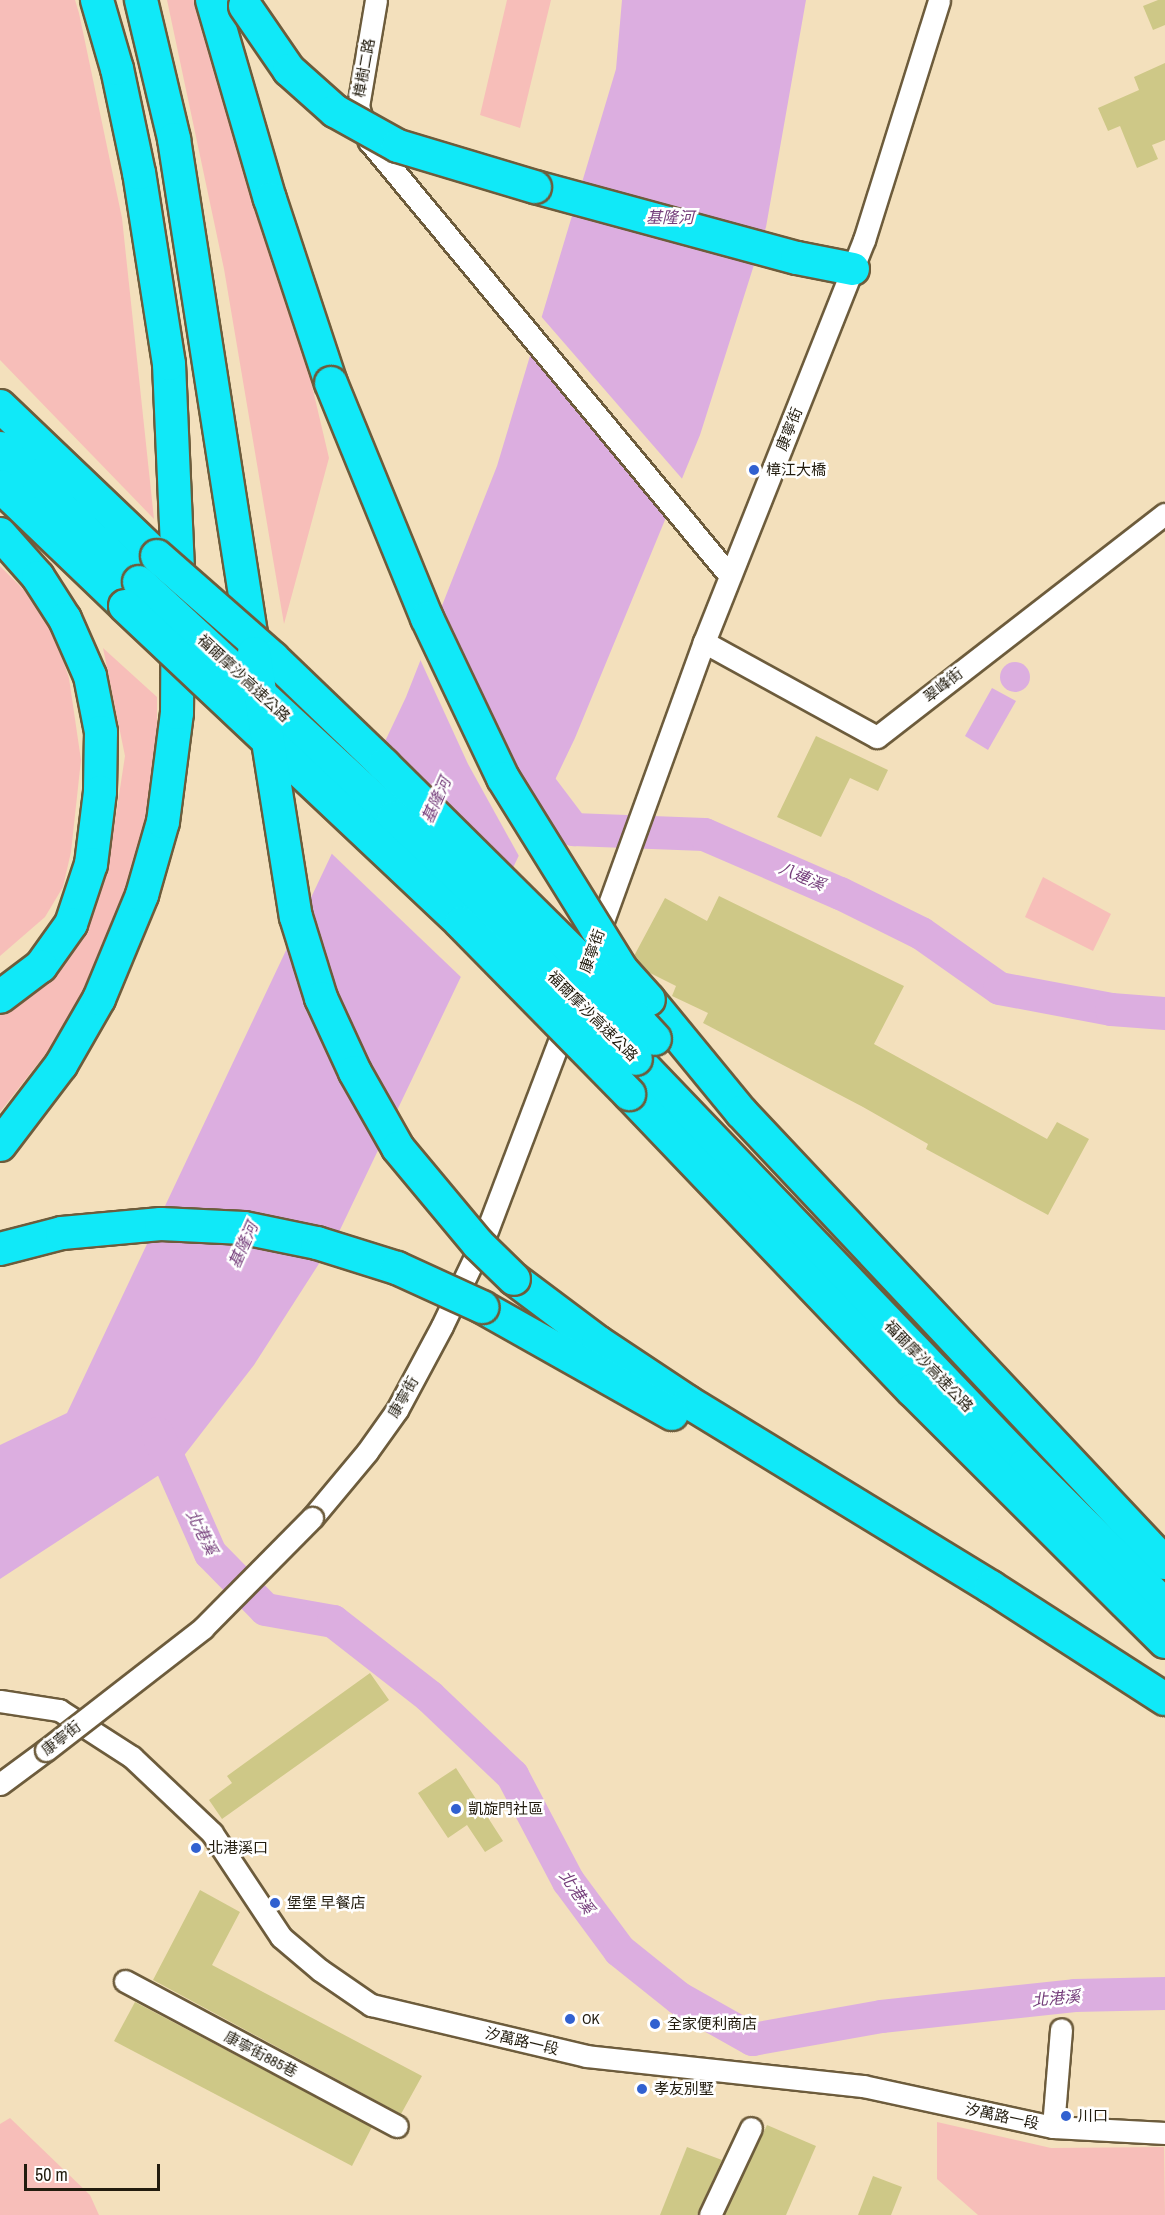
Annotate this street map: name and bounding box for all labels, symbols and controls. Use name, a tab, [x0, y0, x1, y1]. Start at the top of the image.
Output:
street label: 樟樹二路	[350, 37, 378, 99]
water label: 基隆河	[646, 207, 694, 227]
street label: 康寧街	[772, 405, 806, 453]
place label: 樟江大橋	[766, 461, 826, 479]
marker: 樟江大橋	[747, 463, 761, 477]
street label: 福爾摩沙高速公路	[194, 630, 294, 726]
street label: 翠峰街	[920, 664, 966, 706]
water label: 基隆河	[417, 774, 455, 826]
water label: 八連溪	[776, 858, 828, 894]
street label: 康寧街	[576, 927, 608, 975]
street label: 福爾摩沙高速公路	[544, 967, 642, 1065]
water label: 基隆河	[224, 1219, 262, 1271]
street label: 福爾摩沙高速公路	[881, 1317, 977, 1415]
street label: 康寧街	[384, 1373, 422, 1421]
water label: 北港溪	[183, 1506, 221, 1558]
street label: 康寧街	[38, 1717, 84, 1759]
place label: 凱旋門社區	[468, 1800, 543, 1818]
marker: 凱旋門社區	[449, 1802, 463, 1816]
place label: 北港溪口	[208, 1839, 268, 1857]
marker: 北港溪口	[189, 1841, 203, 1855]
water label: 北港溪	[556, 1867, 598, 1917]
place label: 堡堡 早餐店	[287, 1894, 365, 1912]
marker: 堡堡 早餐店	[268, 1896, 282, 1910]
water label: 北港溪	[1031, 1986, 1081, 2010]
place label: OK	[582, 2010, 600, 2028]
marker: OK	[563, 2012, 577, 2026]
place label: 全家便利商店	[667, 2015, 757, 2033]
marker: 全家便利商店	[648, 2017, 662, 2031]
street label: 汐萬路一段	[483, 2024, 561, 2058]
street label: 康寧街885巷	[221, 2027, 301, 2081]
place label: 孝友別墅	[654, 2080, 714, 2098]
marker: 孝友別墅	[635, 2082, 649, 2096]
street label: 汐萬路一段	[963, 2099, 1041, 2133]
place label: 川口	[1078, 2107, 1108, 2125]
marker: 川口	[1059, 2109, 1073, 2123]
scale bar	[27, 2152, 164, 2190]
text: 50 m	[35, 2162, 68, 2187]

